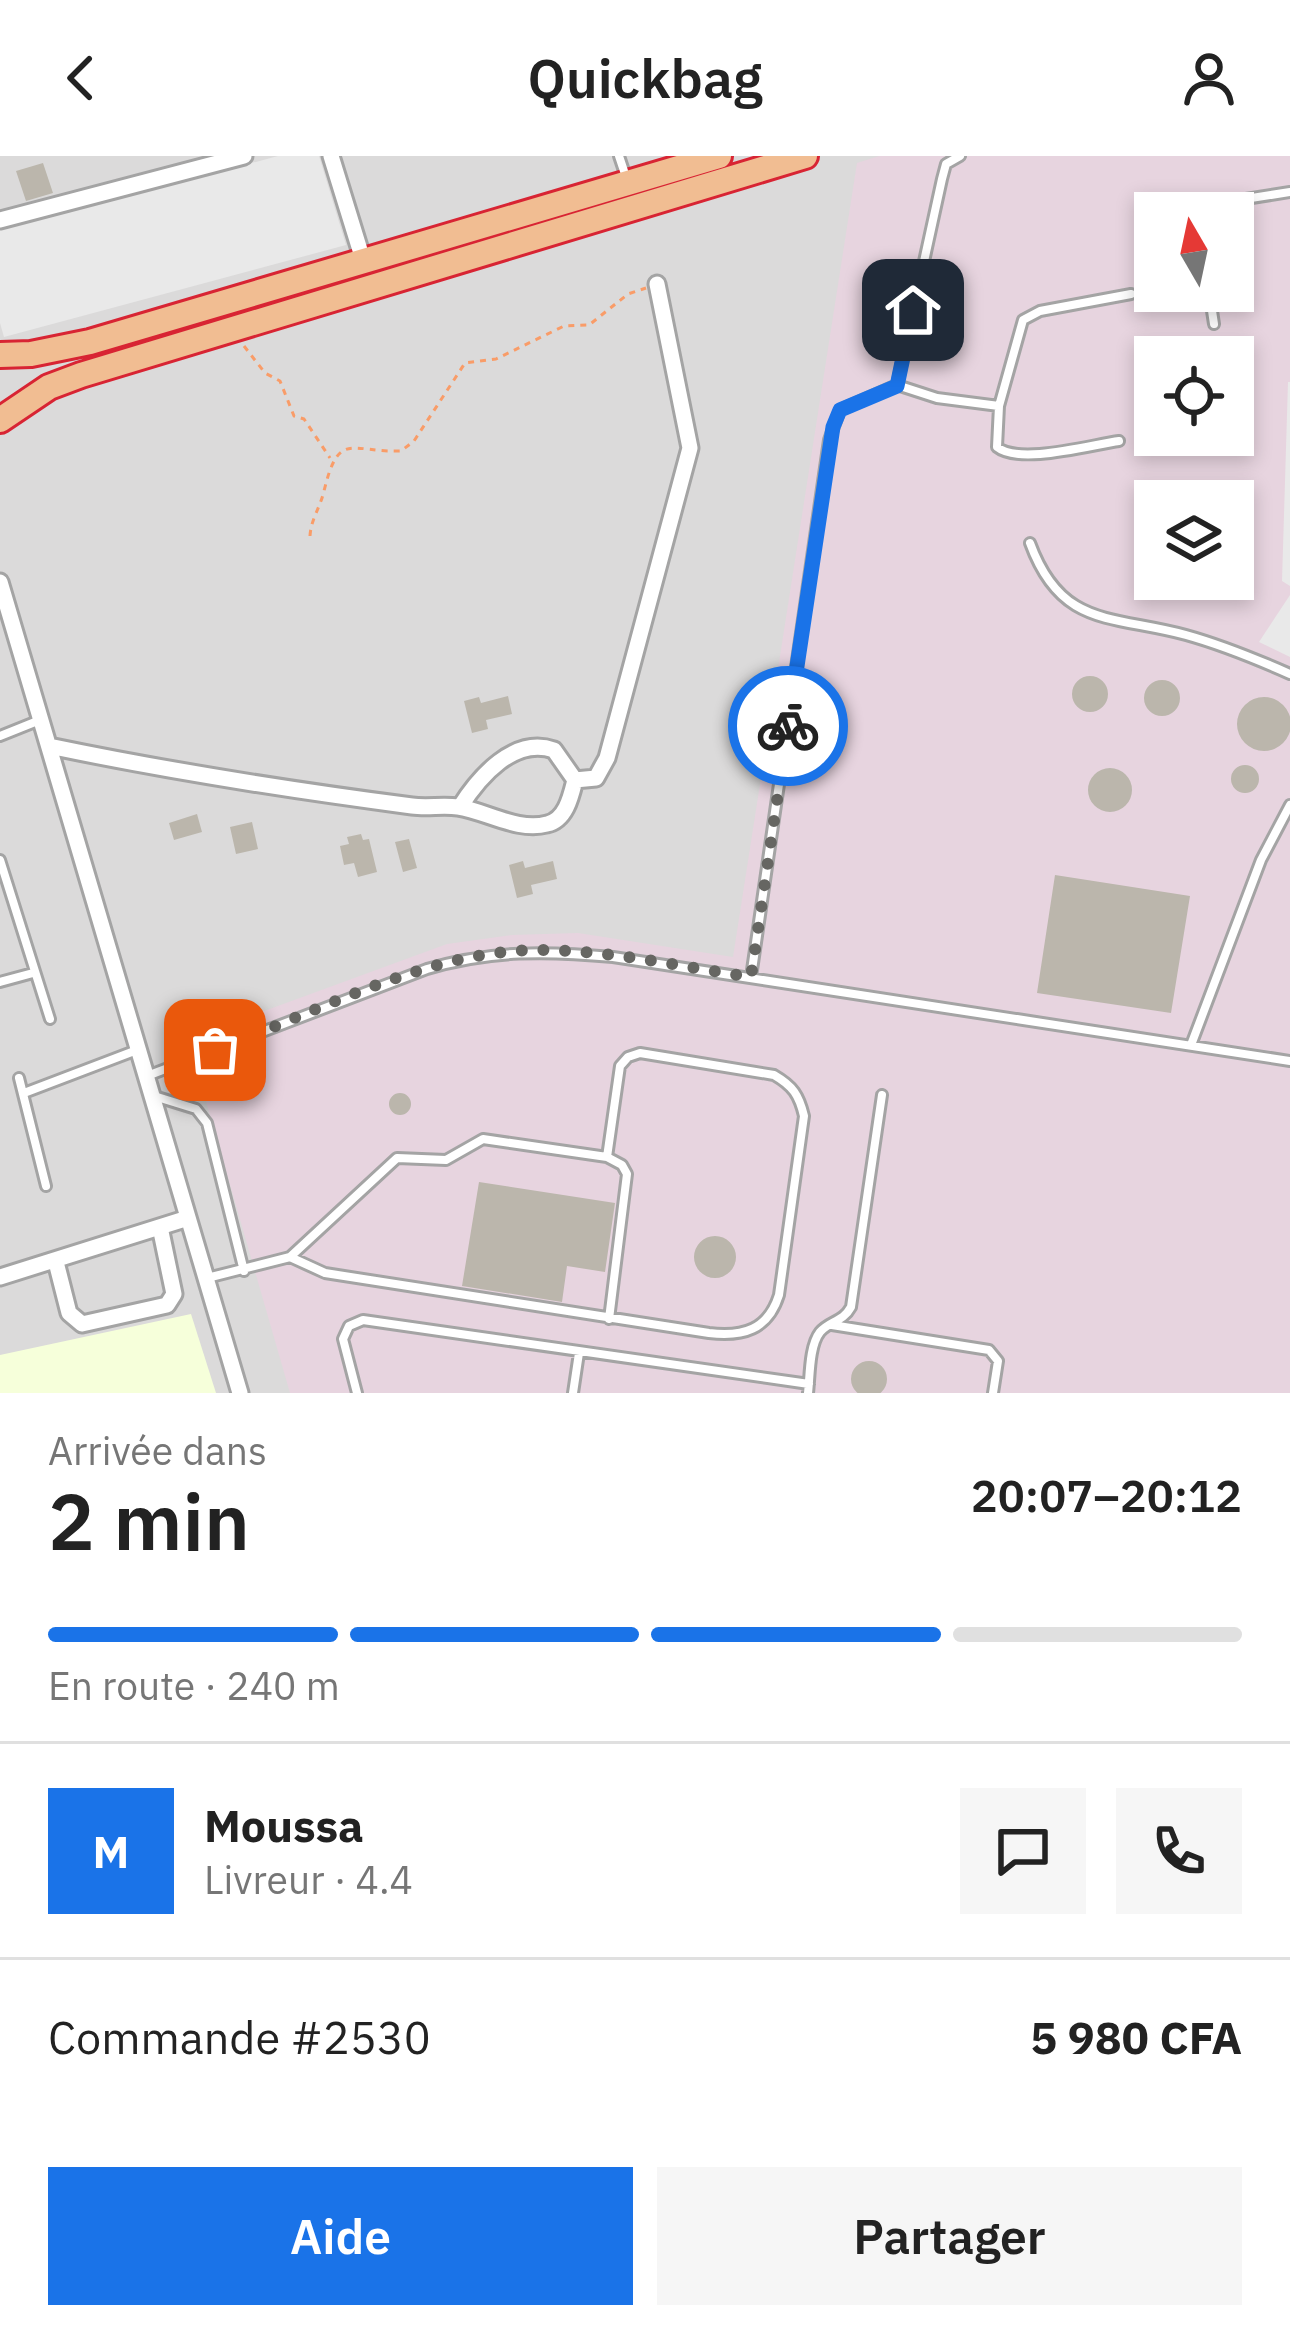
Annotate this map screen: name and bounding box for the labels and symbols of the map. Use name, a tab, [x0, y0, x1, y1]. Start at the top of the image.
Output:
north arrow	[1134, 192, 1254, 312]
pin	[862, 259, 964, 361]
courier	[728, 666, 848, 786]
pin	[164, 999, 266, 1101]

